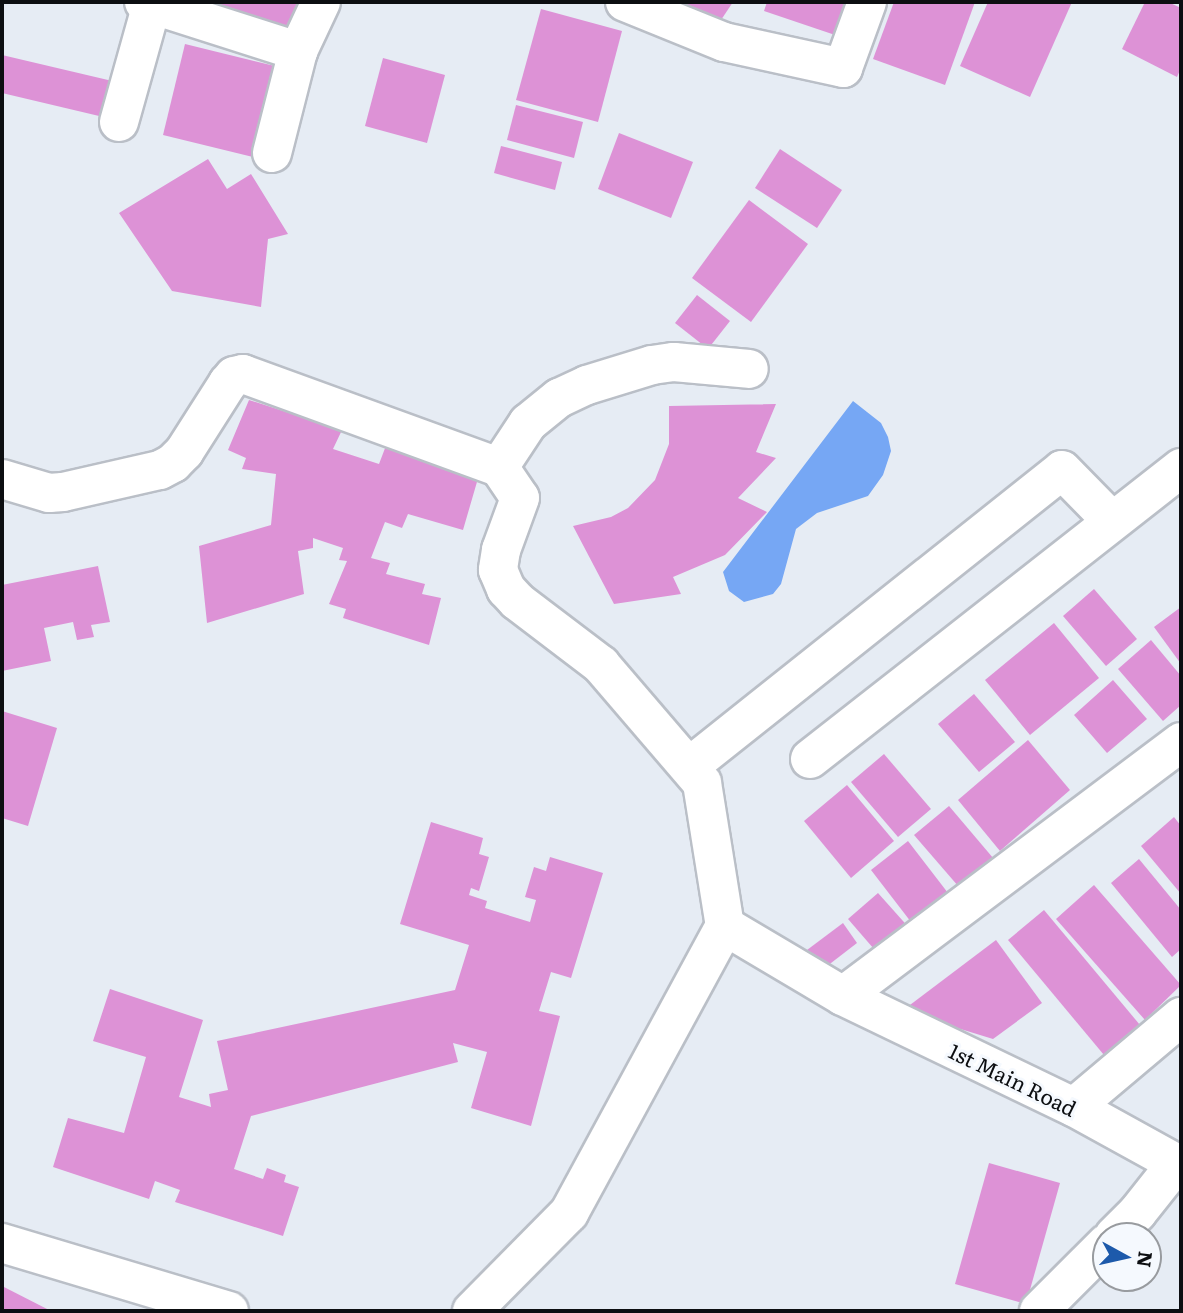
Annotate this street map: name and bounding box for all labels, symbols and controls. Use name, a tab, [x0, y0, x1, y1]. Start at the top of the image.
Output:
street label: 1st Main Road	[945, 1037, 1081, 1121]
north arrow	[1092, 1222, 1162, 1292]
text: N	[1131, 1250, 1161, 1269]

